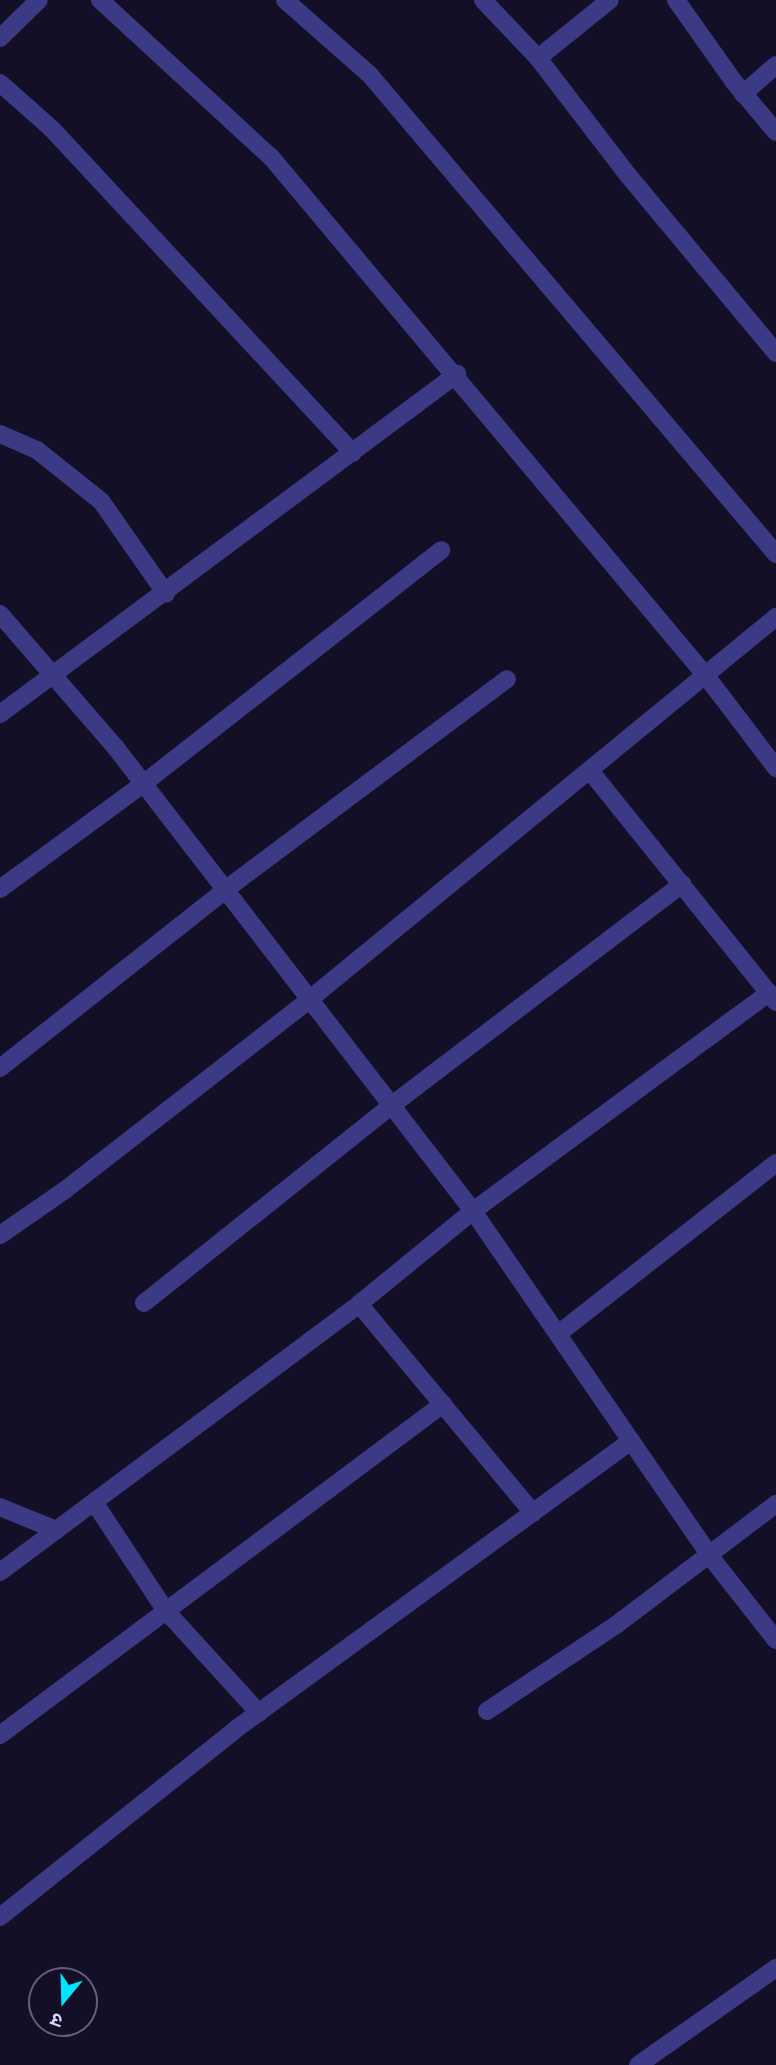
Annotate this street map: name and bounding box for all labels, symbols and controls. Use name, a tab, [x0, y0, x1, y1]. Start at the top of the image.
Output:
north arrow	[28, 1967, 98, 2037]
text: उ	[47, 2007, 66, 2034]

